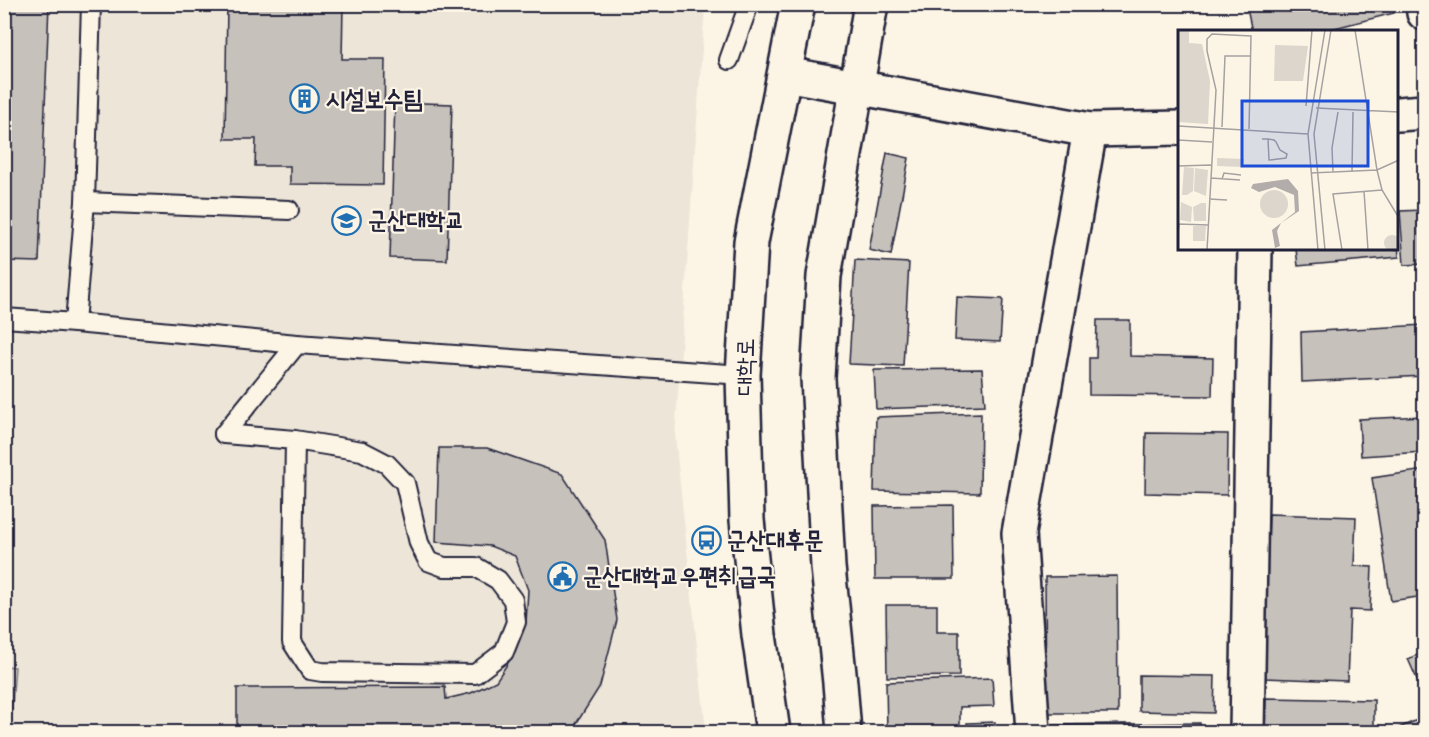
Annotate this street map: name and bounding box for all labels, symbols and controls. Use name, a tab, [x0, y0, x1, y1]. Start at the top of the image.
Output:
inset map	[1178, 30, 1399, 250]
building icon: 시설보수팀	[289, 83, 321, 115]
place label: 시설보수팀	[326, 84, 423, 119]
school or university icon: 군산대학교	[331, 204, 363, 236]
place label: 군산대학교	[368, 205, 465, 240]
street label: 대학로	[729, 338, 766, 396]
bus stop icon: 군산대후문	[690, 524, 722, 556]
place label: 군산대후문	[727, 525, 824, 560]
public building icon: 군산대학교우편취급국	[546, 560, 578, 592]
place label: 군산대학교우편취급국	[583, 561, 776, 596]

